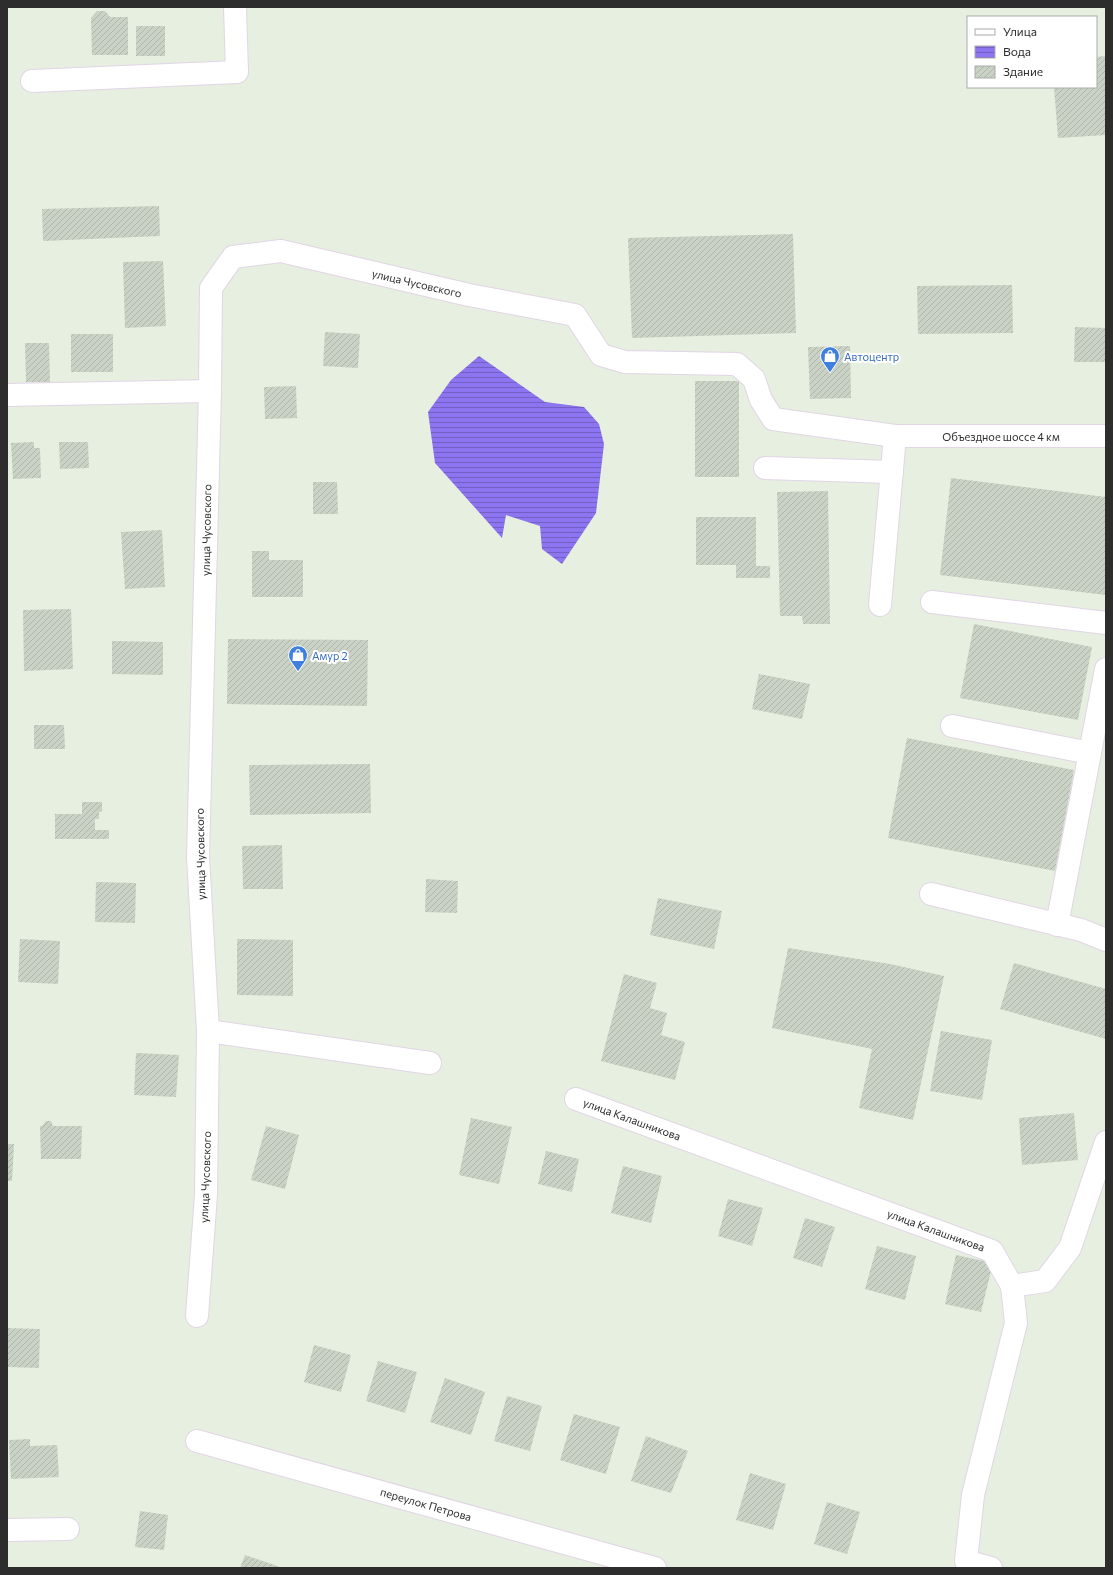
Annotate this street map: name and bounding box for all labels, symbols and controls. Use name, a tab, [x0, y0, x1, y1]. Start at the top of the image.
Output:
legend	[967, 16, 1097, 88]
text: Улица	[1003, 24, 1037, 38]
text: Вода	[1003, 44, 1031, 58]
text: Здание	[1003, 64, 1043, 78]
street label: улица Чусовского	[371, 266, 464, 300]
shop icon: Автоцентр	[819, 345, 841, 373]
place label: Автоцентр	[844, 350, 899, 363]
street label: Объездное шоссе 4 км	[942, 430, 1060, 443]
street label: улица Чусовского	[199, 484, 213, 576]
shop icon: Амур 2	[287, 644, 309, 672]
place label: Амур 2	[312, 649, 348, 662]
street label: улица Чусовского	[193, 808, 207, 900]
street label: улица Калашникова	[581, 1095, 683, 1143]
street label: улица Чусовского	[197, 1130, 213, 1223]
street label: улица Калашникова	[885, 1206, 987, 1254]
street label: переулок Петрова	[379, 1485, 473, 1523]

